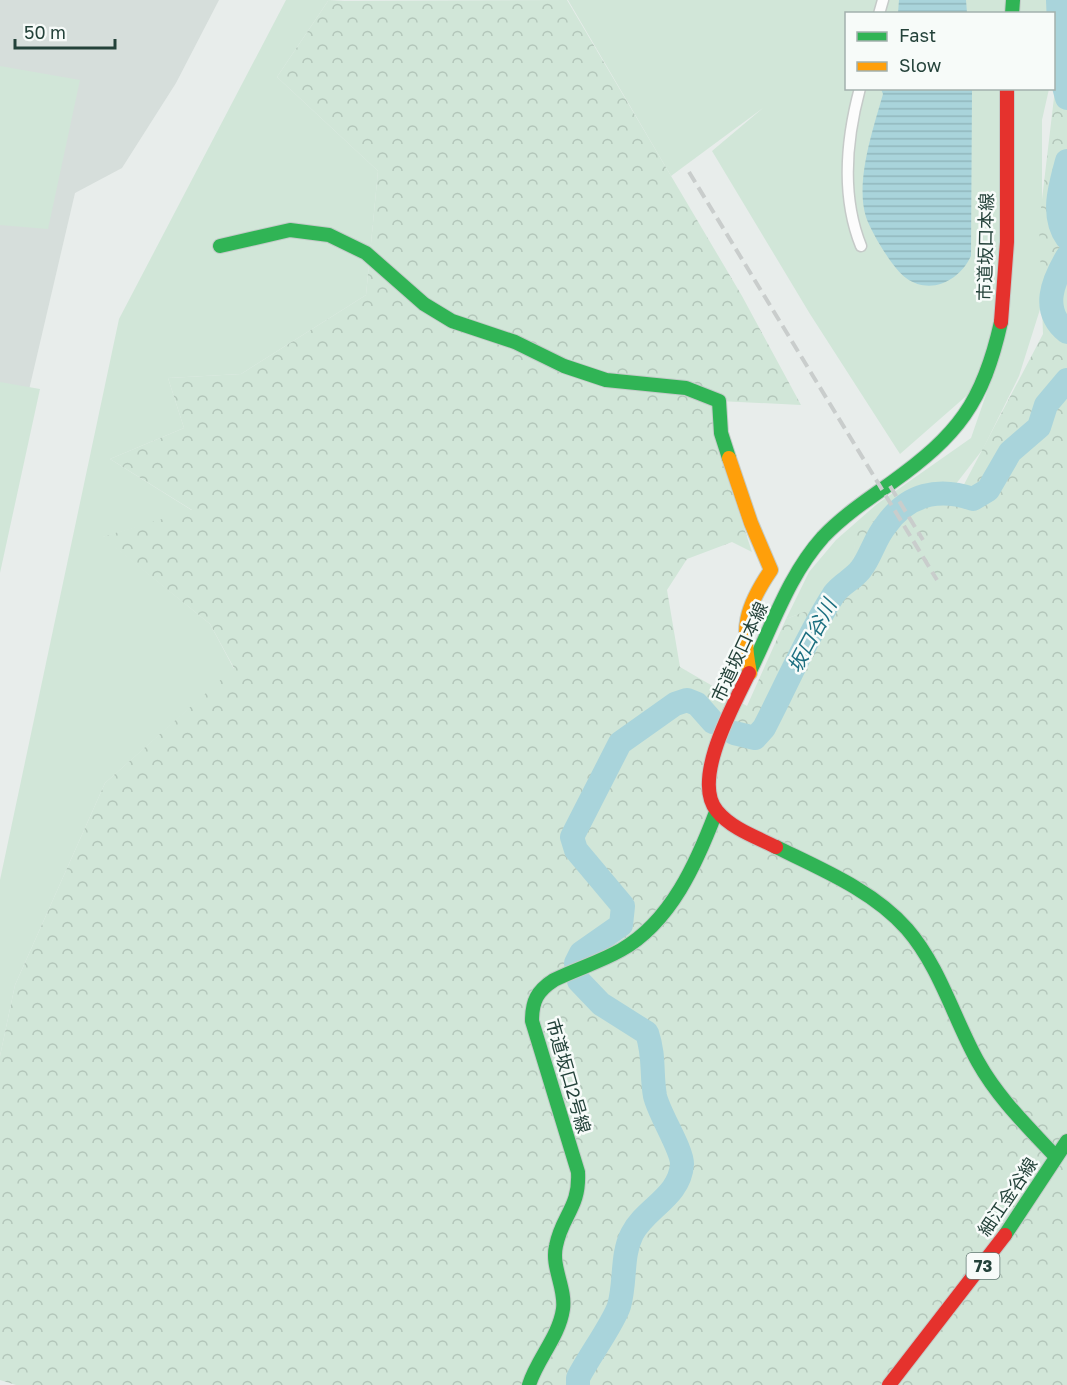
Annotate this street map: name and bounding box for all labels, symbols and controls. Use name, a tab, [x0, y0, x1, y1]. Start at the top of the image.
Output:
scale bar	[15, 12, 116, 50]
legend	[845, 12, 1055, 90]
text: 50 m	[24, 21, 66, 43]
text: Fast	[899, 24, 936, 46]
text: Slow	[899, 54, 942, 76]
street label: 市道坂口本線	[973, 193, 997, 301]
water label: 坂口谷川	[782, 593, 841, 676]
street label: 市道坂口本線	[706, 598, 772, 705]
street label: 市道坂口2号線	[542, 1016, 596, 1136]
street label: 細江金谷線	[973, 1153, 1041, 1240]
road number: 73	[966, 1253, 1000, 1279]

